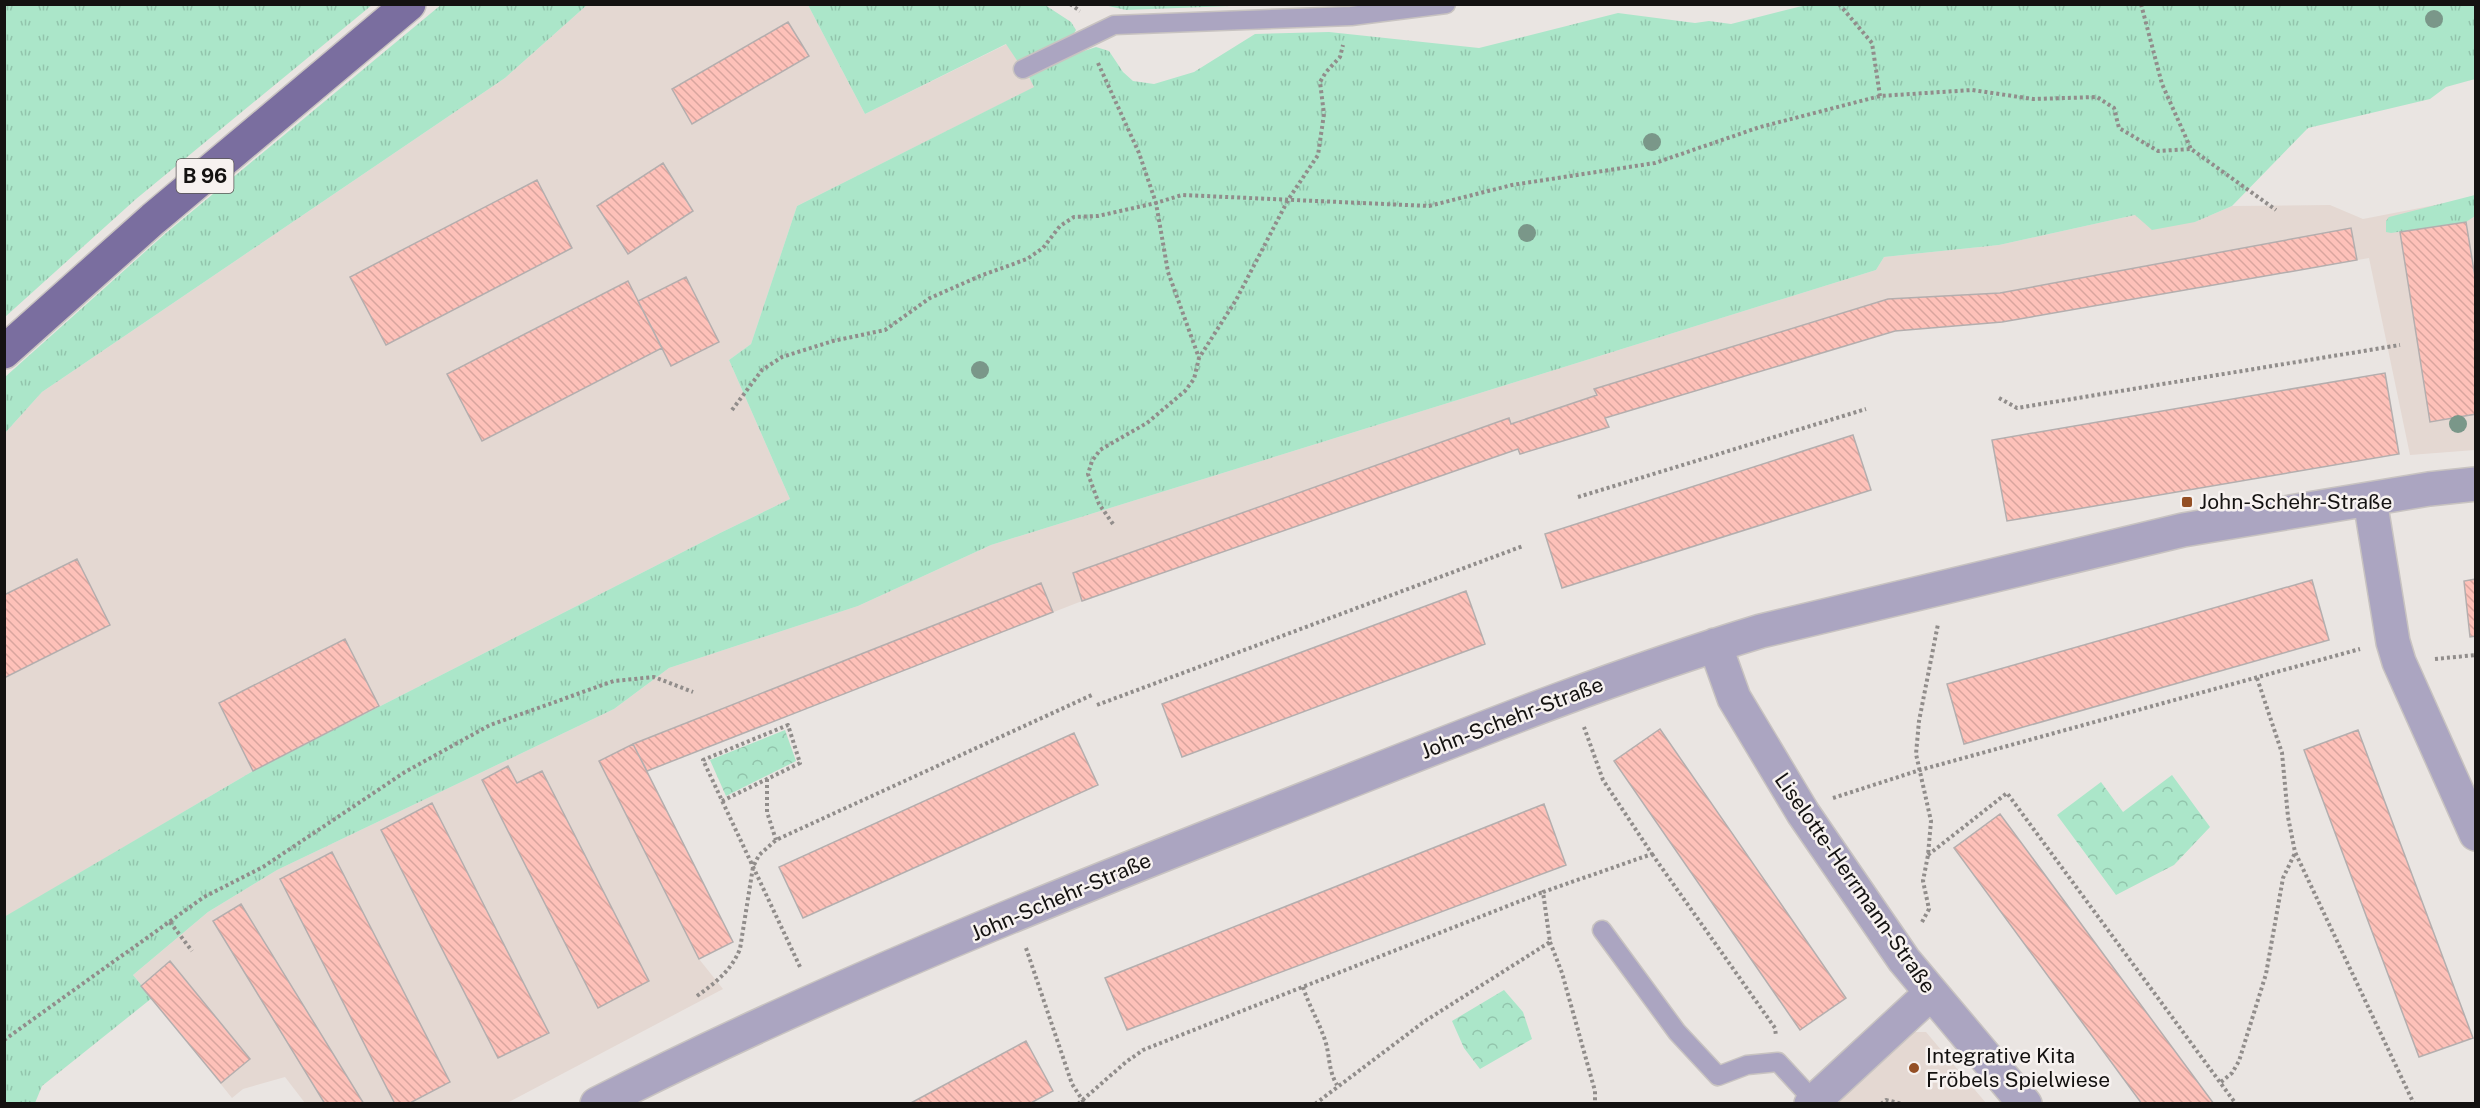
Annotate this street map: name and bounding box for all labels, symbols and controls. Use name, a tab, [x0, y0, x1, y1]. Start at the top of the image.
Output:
road number: B 96	[176, 159, 234, 193]
place label: John-Schehr-Straße	[2199, 489, 2392, 514]
marker: John-Schehr-Straße	[2180, 495, 2194, 509]
street label: John-Schehr-Straße	[1417, 671, 1607, 764]
street label: Liselotte-Herrmann-Straße	[1770, 768, 1941, 998]
street label: John-Schehr-Straße	[967, 847, 1155, 946]
place label: Integrative Kita Fröbels Spielwiese	[1926, 1043, 2110, 1092]
marker: Integrative Kita Fröbels Spielwiese	[1907, 1061, 1921, 1075]

